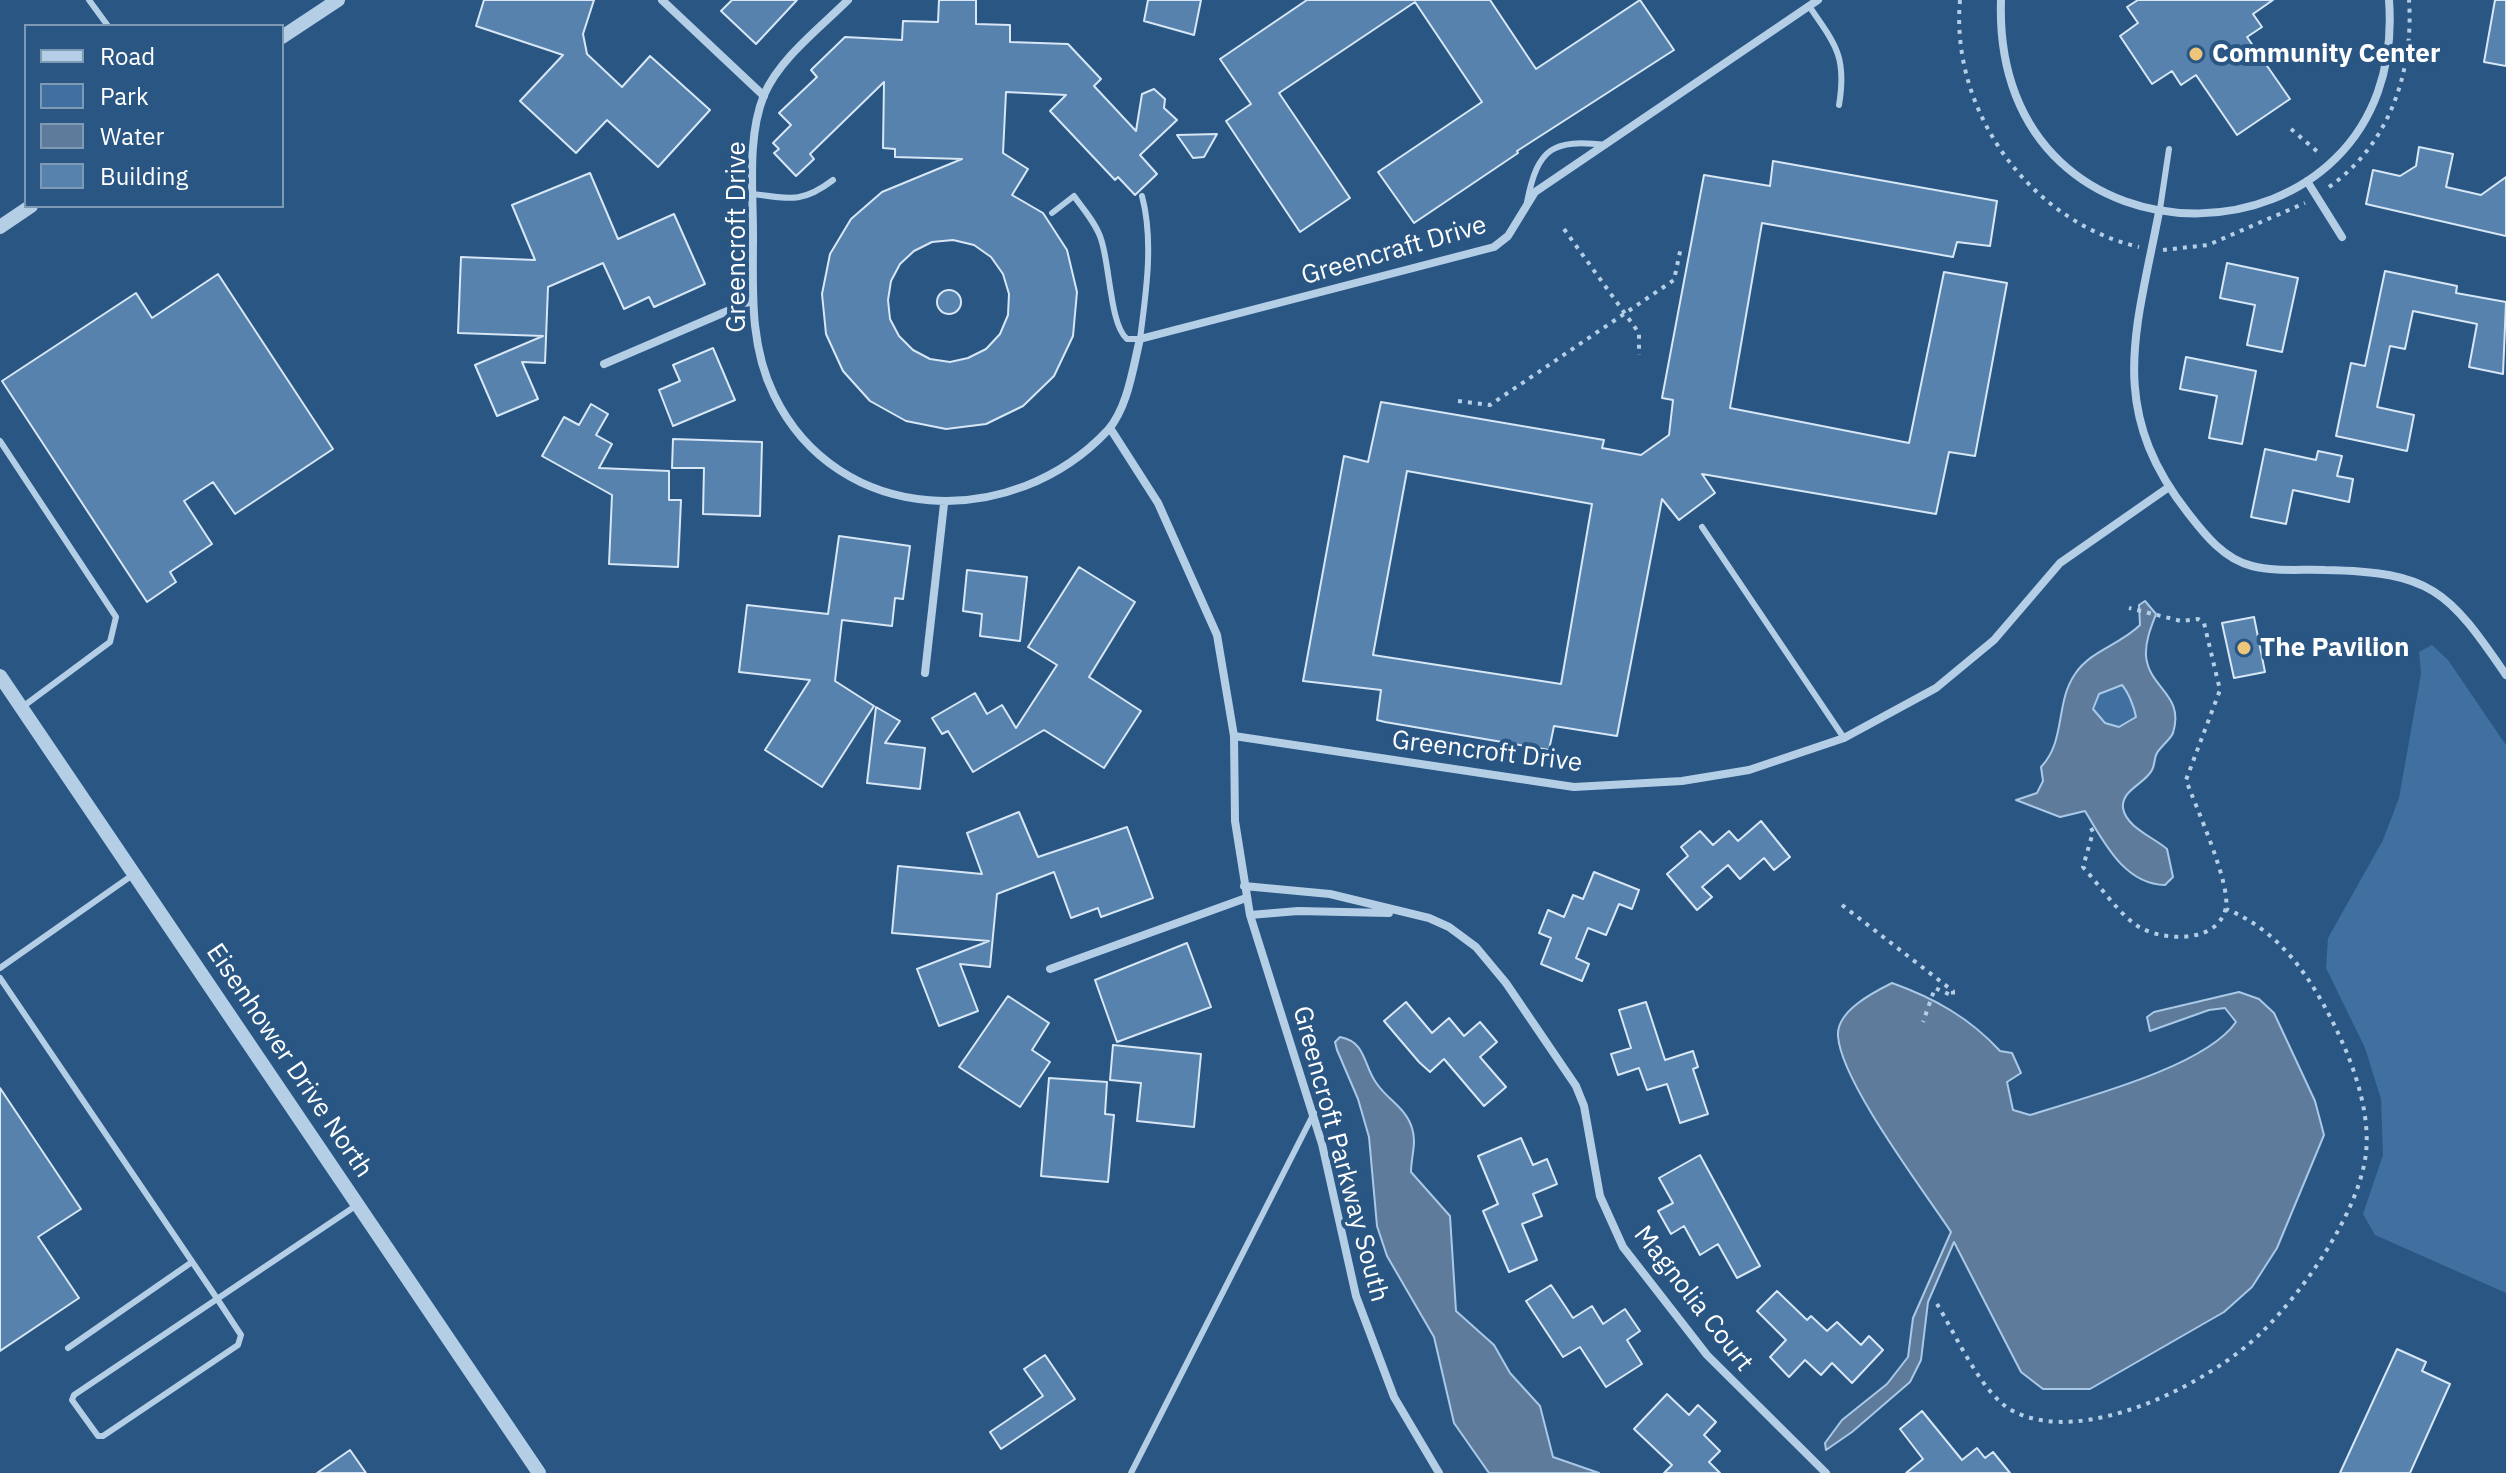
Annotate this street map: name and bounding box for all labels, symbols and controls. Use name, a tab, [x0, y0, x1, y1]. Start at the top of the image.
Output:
legend	[24, 24, 284, 208]
place label: Community Center	[2212, 38, 2440, 70]
text: Road	[100, 40, 155, 72]
marker: Community Center	[2187, 45, 2205, 63]
text: Park	[100, 80, 149, 112]
text: Water	[100, 120, 164, 152]
street label: Greencroft Drive	[721, 141, 753, 333]
text: Building	[100, 160, 188, 192]
street label: Greencraft Drive	[1298, 210, 1490, 292]
place label: The Pavilion	[2260, 632, 2410, 664]
marker: The Pavilion	[2235, 639, 2253, 657]
street label: Greencroft Drive	[1390, 725, 1584, 779]
street label: Eisenhower Drive North	[199, 938, 379, 1184]
street label: Greencroft Parkway South	[1285, 1003, 1395, 1305]
street label: Magnolia Court	[1627, 1220, 1759, 1378]

